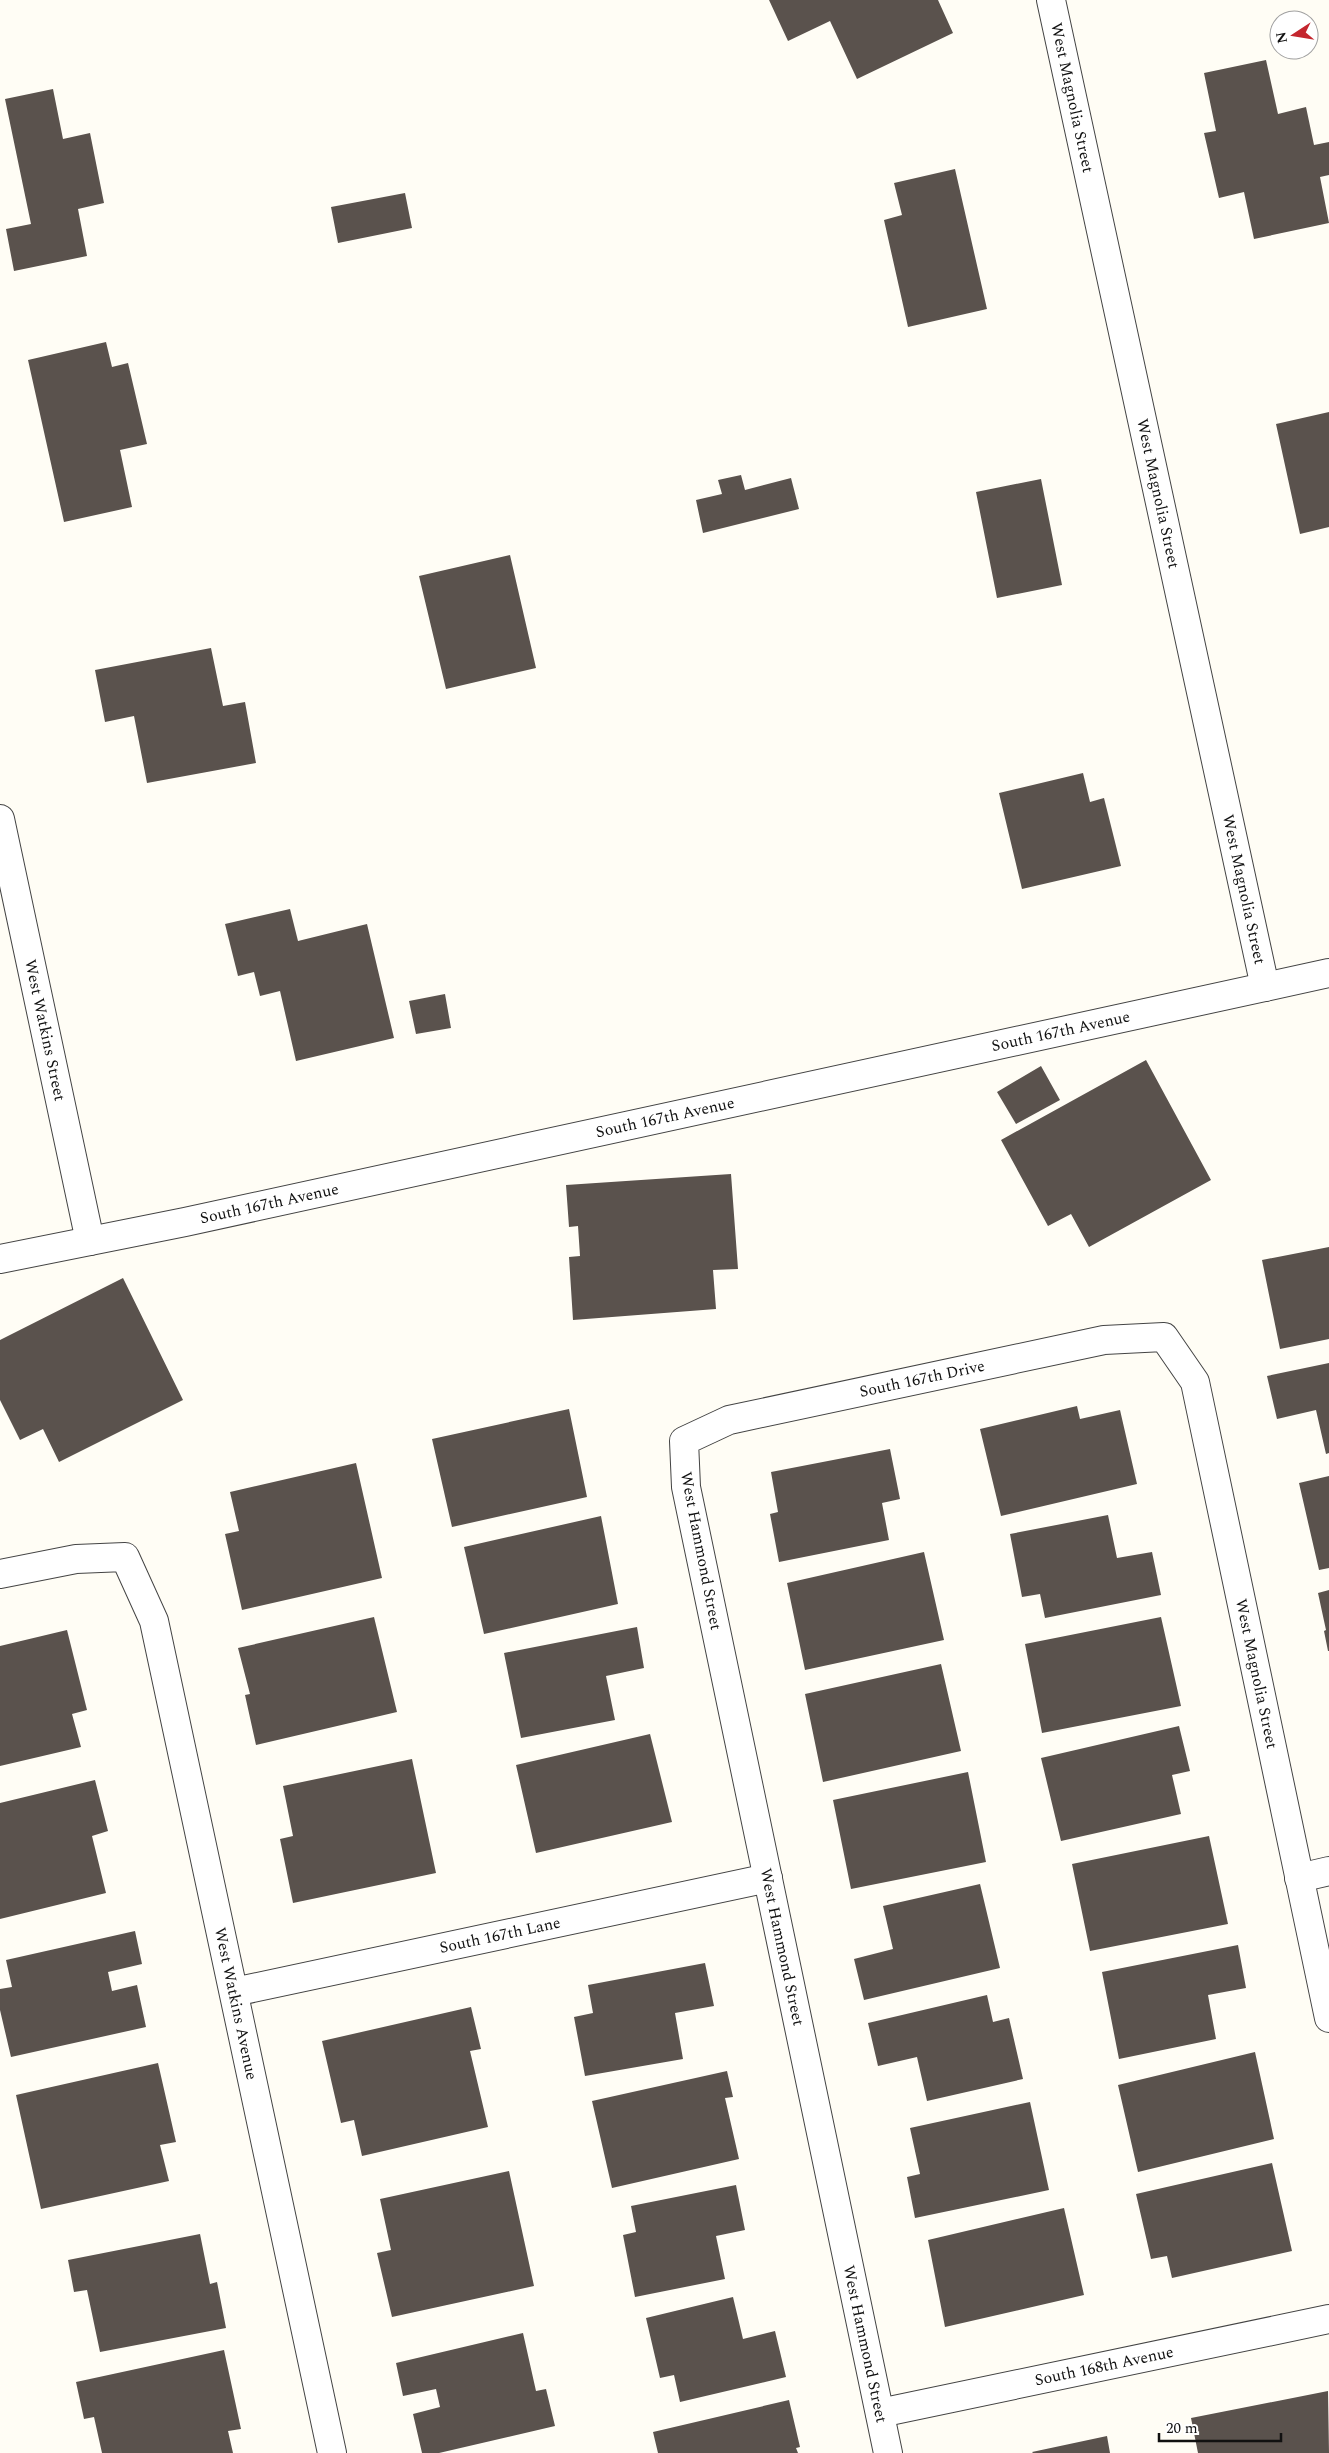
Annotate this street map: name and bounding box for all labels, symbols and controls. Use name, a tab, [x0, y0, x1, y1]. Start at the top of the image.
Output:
north arrow	[1269, 10, 1319, 60]
street label: West Magnolia Street	[1044, 21, 1100, 175]
text: N	[1270, 30, 1293, 45]
street label: West Magnolia Street	[1130, 416, 1186, 571]
street label: West Magnolia Street	[1216, 812, 1272, 967]
street label: West Watkins Street	[18, 957, 72, 1104]
street label: South 167th Avenue	[989, 1005, 1132, 1058]
street label: South 167th Avenue	[593, 1091, 737, 1144]
street label: South 167th Avenue	[198, 1177, 341, 1230]
street label: South 167th Drive	[857, 1354, 987, 1404]
street label: West Hammond Street	[674, 1470, 728, 1632]
street label: West Magnolia Street	[1229, 1597, 1284, 1751]
street label: West Hammond Street	[754, 1866, 811, 2028]
street label: South 167th Lane	[437, 1911, 563, 1960]
street label: West Watkins Avenue	[208, 1925, 264, 2082]
street label: West Hammond Street	[837, 2263, 894, 2425]
street label: South 168th Avenue	[1033, 2340, 1176, 2392]
scale bar	[1159, 2410, 1282, 2442]
text: 20 m	[1166, 2417, 1198, 2440]

